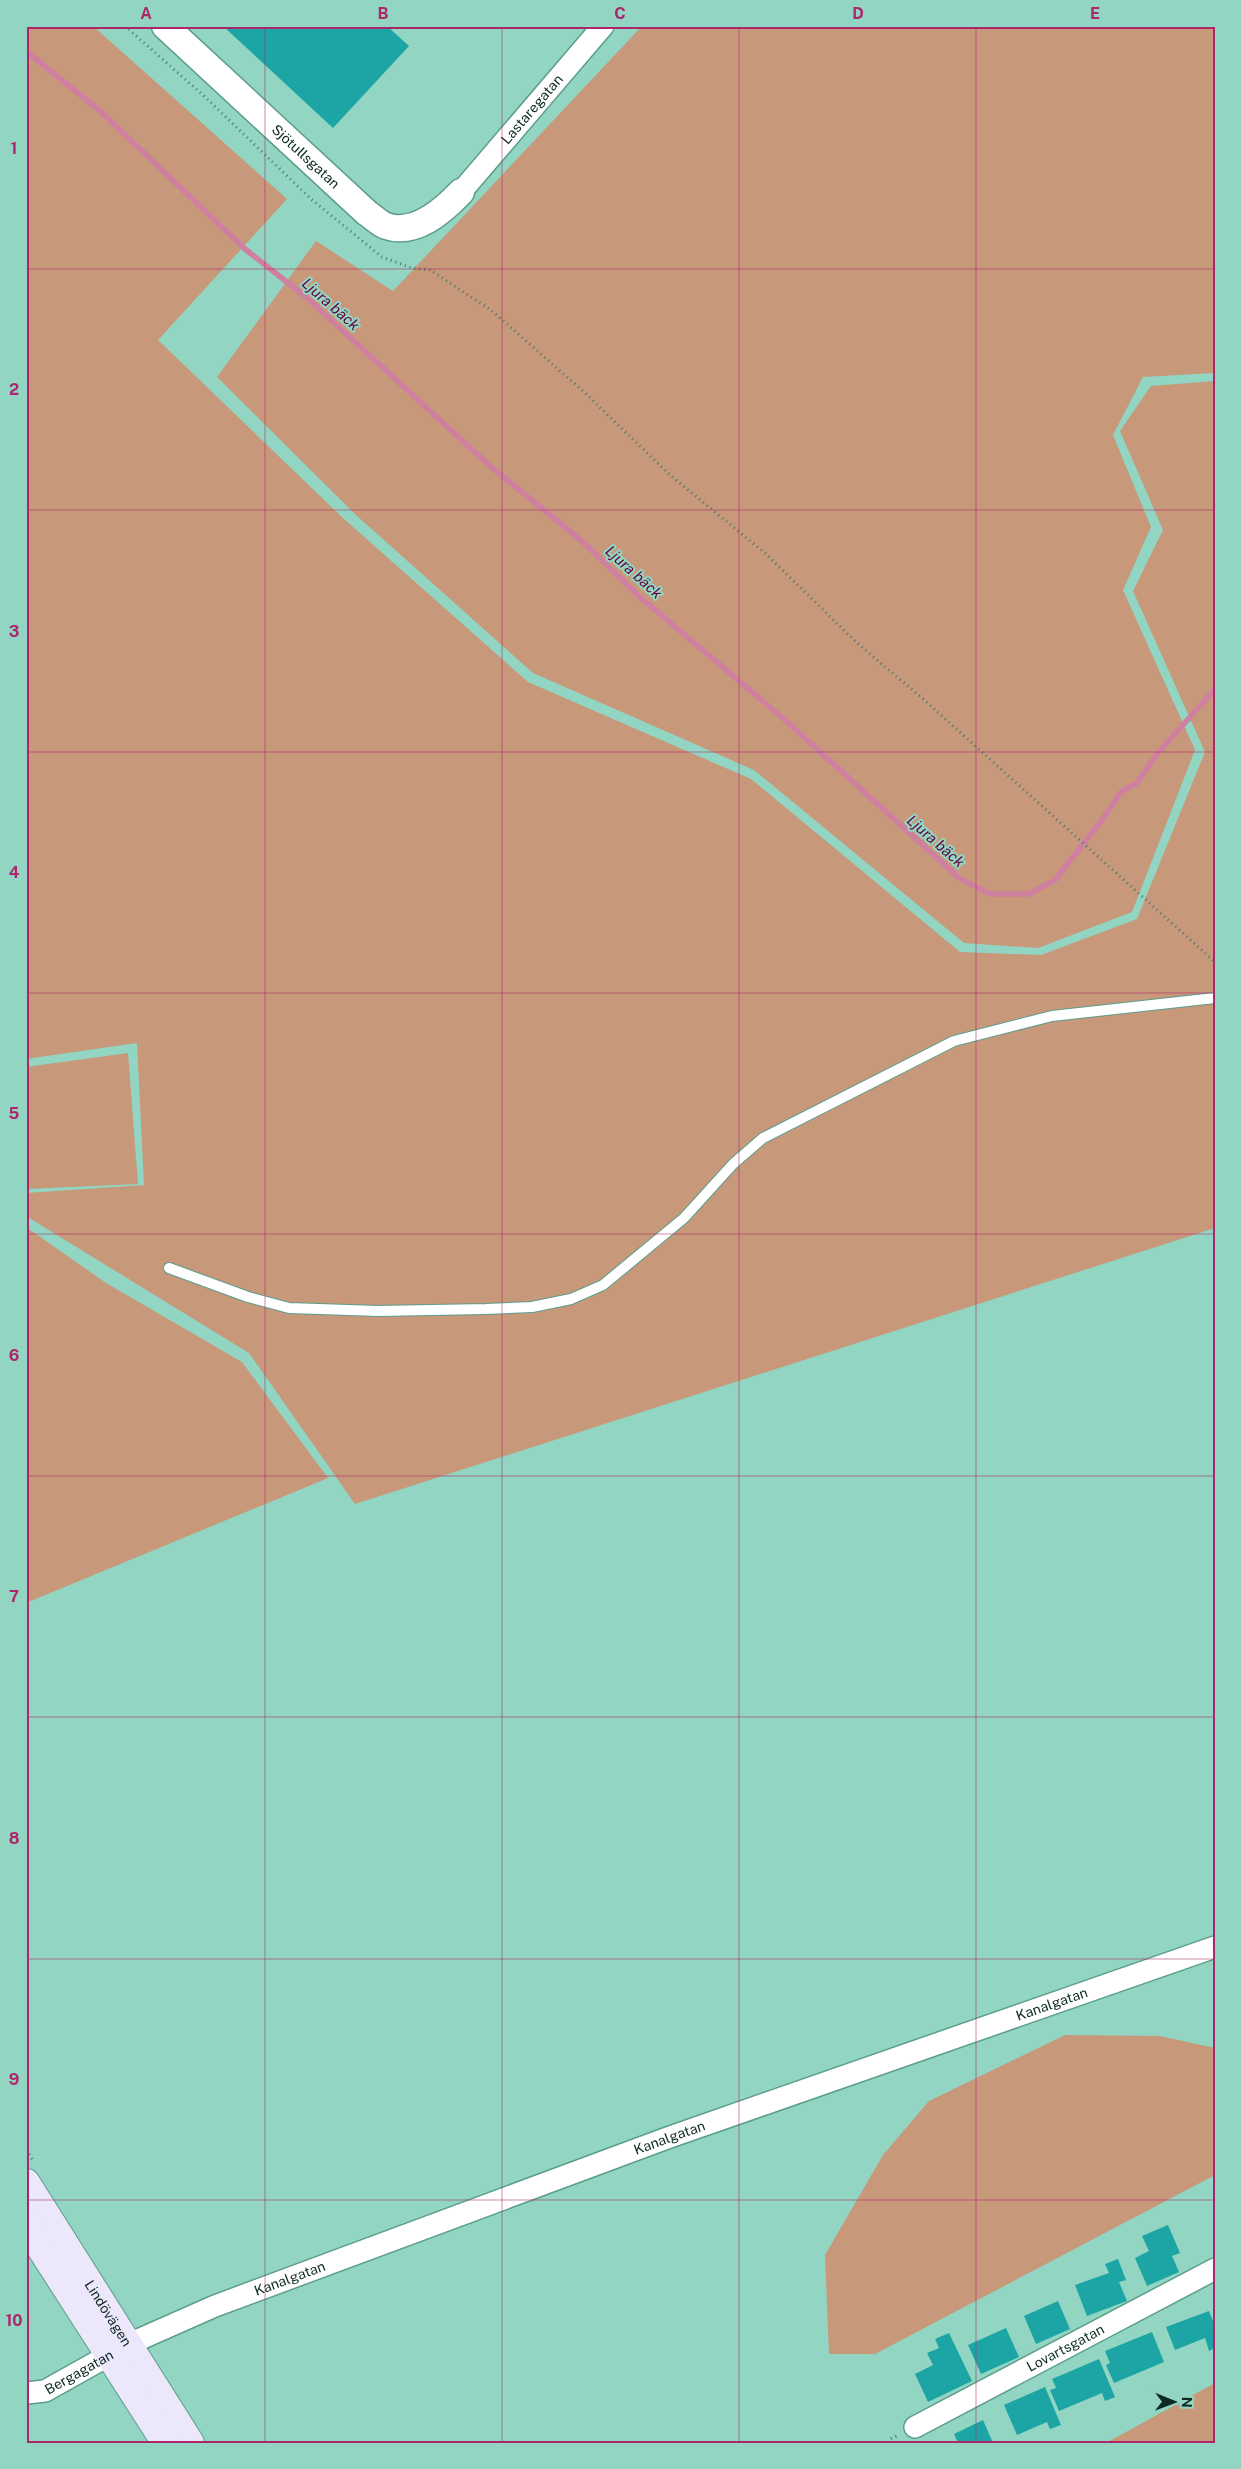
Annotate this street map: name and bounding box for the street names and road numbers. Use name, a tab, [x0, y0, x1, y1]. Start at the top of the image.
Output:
street label: Lastaregatan	[498, 71, 566, 147]
street label: Sjötullsgatan	[269, 121, 343, 192]
street label: Kanalgatan	[1014, 1984, 1090, 2024]
street label: Kanalgatan	[632, 2117, 707, 2158]
street label: Kanalgatan	[252, 2258, 327, 2299]
street label: Lindövägen	[81, 2277, 135, 2349]
street label: Lovartsgatan	[1024, 2321, 1107, 2375]
street label: Bergagatan	[42, 2346, 116, 2398]

